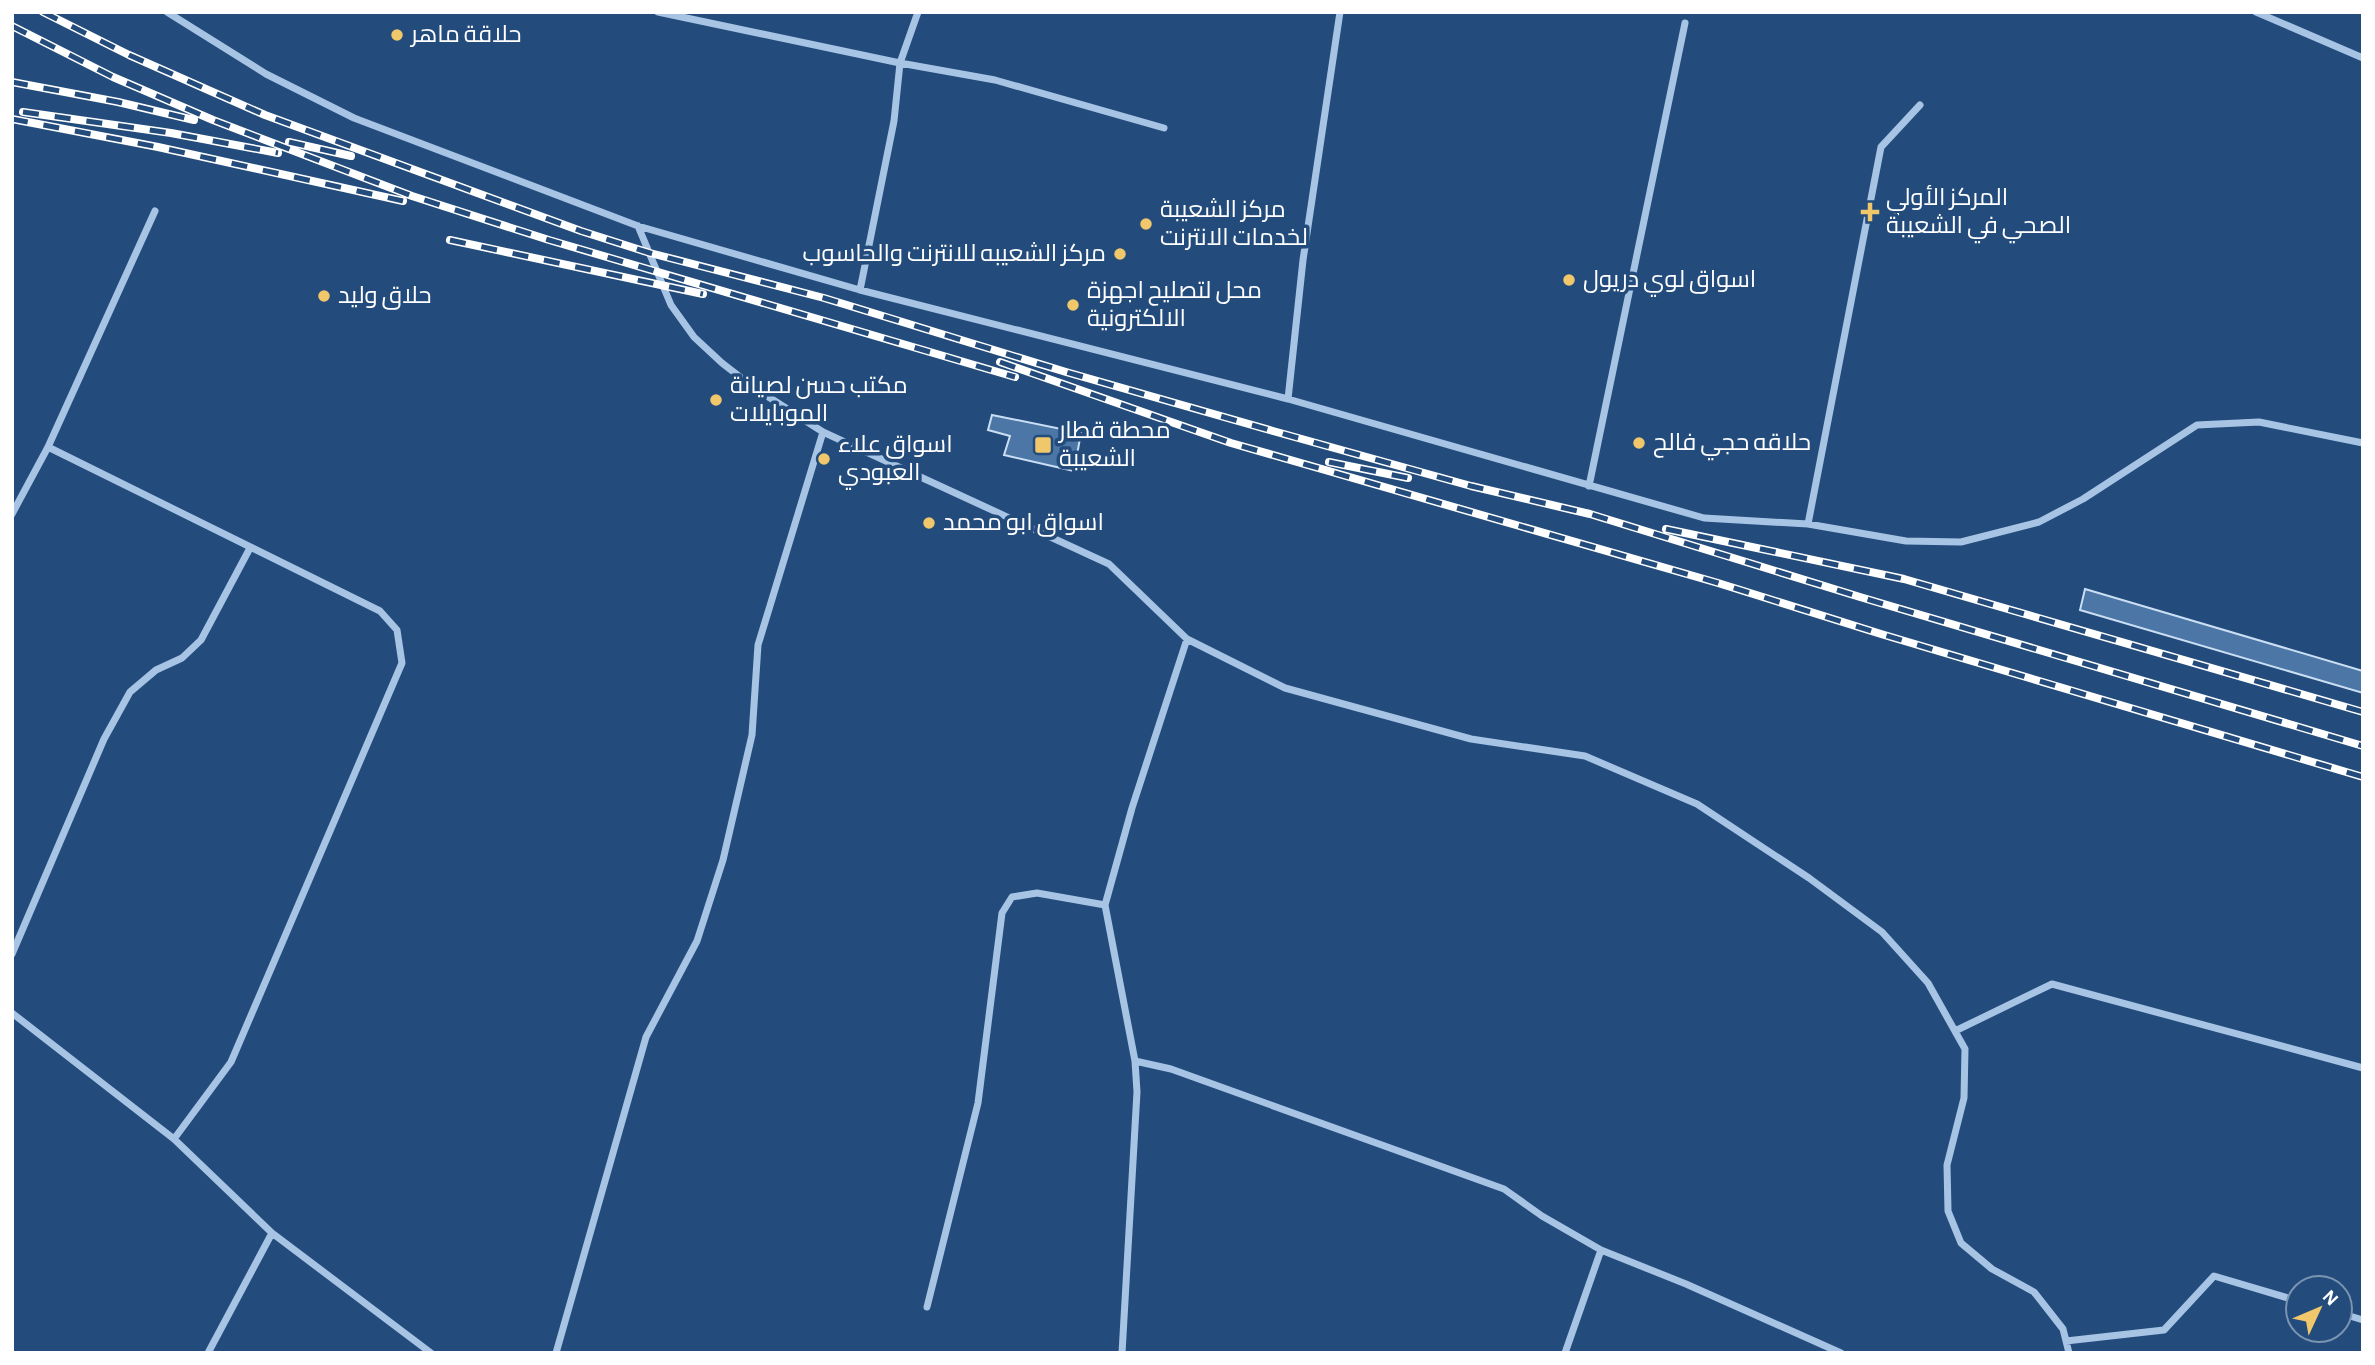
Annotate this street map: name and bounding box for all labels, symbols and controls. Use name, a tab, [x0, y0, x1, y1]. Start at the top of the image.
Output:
place label: حلاقة ماهر	[409, 23, 522, 47]
marker: حلاقة ماهر	[389, 27, 405, 43]
place label: المركز الأولي الصحي في الشعيبة	[1886, 184, 2071, 244]
place label: مركز الشعيبة لخدمات الانترنت	[1160, 197, 1308, 250]
marker: المركز الأولي الصحي في الشعيبة	[1860, 202, 1880, 222]
marker: مركز الشعيبة لخدمات الانترنت	[1138, 216, 1154, 232]
place label: مركز الشعيبه للانترنت والحاسوب	[803, 241, 1106, 266]
marker: مركز الشعيبه للانترنت والحاسوب	[1112, 246, 1128, 262]
place label: اسواق لوي دريول	[1583, 268, 1756, 297]
marker: اسواق لوي دريول	[1561, 272, 1577, 288]
place label: محل لتصليح اجهزة الالكترونية	[1087, 279, 1262, 331]
place label: حلاق وليد	[338, 284, 432, 310]
marker: حلاق وليد	[316, 288, 332, 304]
marker: محل لتصليح اجهزة الالكترونية	[1065, 297, 1081, 313]
place label: مكتب حسن لصيانة الموبايلات	[730, 374, 908, 426]
marker: مكتب حسن لصيانة الموبايلات	[708, 392, 724, 408]
place label: محطة قطار الشعيبة	[1057, 419, 1171, 471]
place label: حلاقه حجي فالح	[1653, 431, 1811, 461]
place label: اسواق علاء العبودي	[838, 433, 953, 490]
marker: محطة قطار الشعيبة	[1033, 435, 1053, 455]
marker: حلاقه حجي فالح	[1631, 435, 1647, 451]
marker: اسواق علاء العبودي	[816, 451, 832, 467]
place label: اسواق ابو محمد	[943, 511, 1104, 537]
marker: اسواق ابو محمد	[921, 515, 937, 531]
north arrow	[2284, 1274, 2354, 1344]
text: N	[2319, 1287, 2342, 1310]

